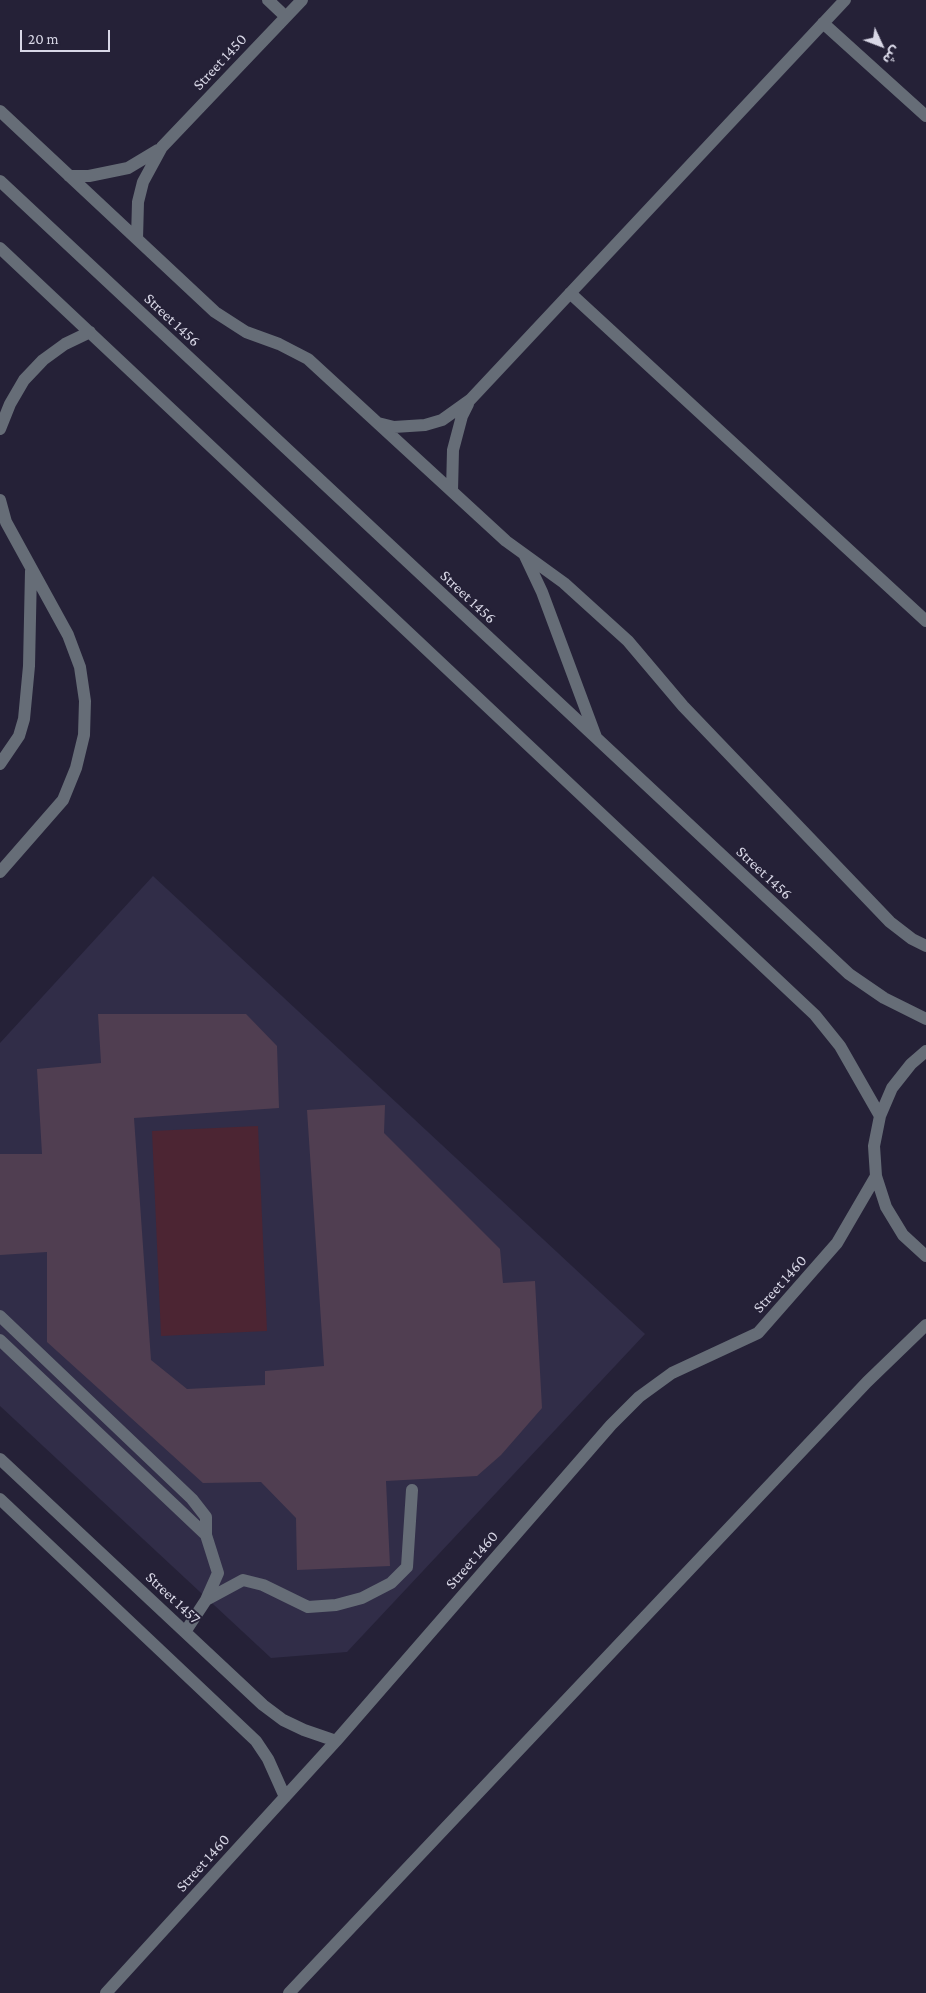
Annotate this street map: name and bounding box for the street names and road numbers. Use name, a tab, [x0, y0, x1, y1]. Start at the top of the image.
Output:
street label: Street 1450	[189, 30, 251, 94]
street label: Street 1456	[140, 289, 204, 351]
street label: Street 1456	[436, 566, 500, 628]
street label: Street 1456	[732, 842, 796, 904]
street label: Street 1460	[749, 1251, 811, 1317]
street label: Street 1460	[441, 1527, 503, 1593]
street label: Street 1457	[141, 1568, 205, 1628]
street label: Street 1460	[172, 1830, 234, 1896]

